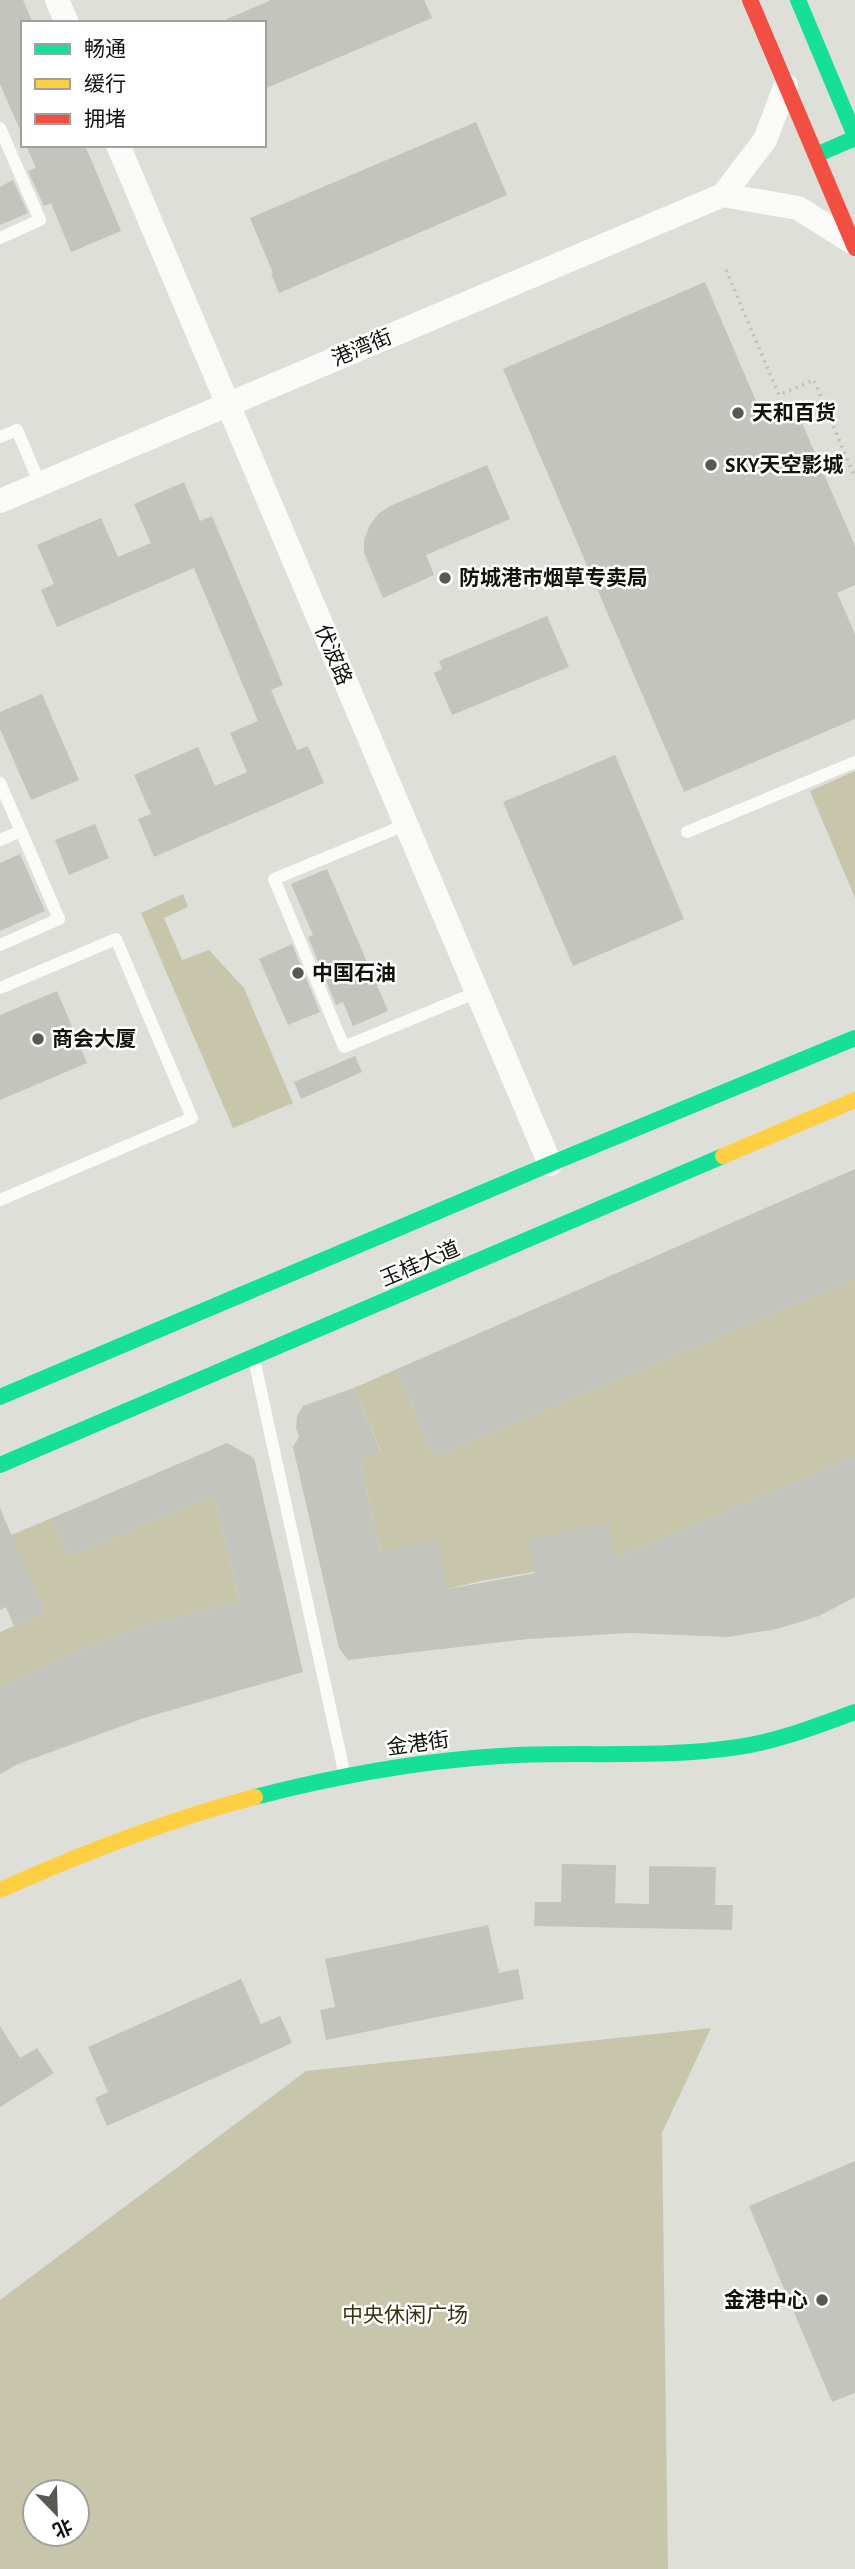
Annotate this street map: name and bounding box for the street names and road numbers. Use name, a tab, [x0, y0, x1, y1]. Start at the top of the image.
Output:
street label: 港湾街	[329, 325, 395, 370]
street label: 伏波路	[311, 622, 356, 688]
street label: 玉桂大道	[377, 1237, 463, 1290]
street label: 金港街	[385, 1728, 451, 1759]

